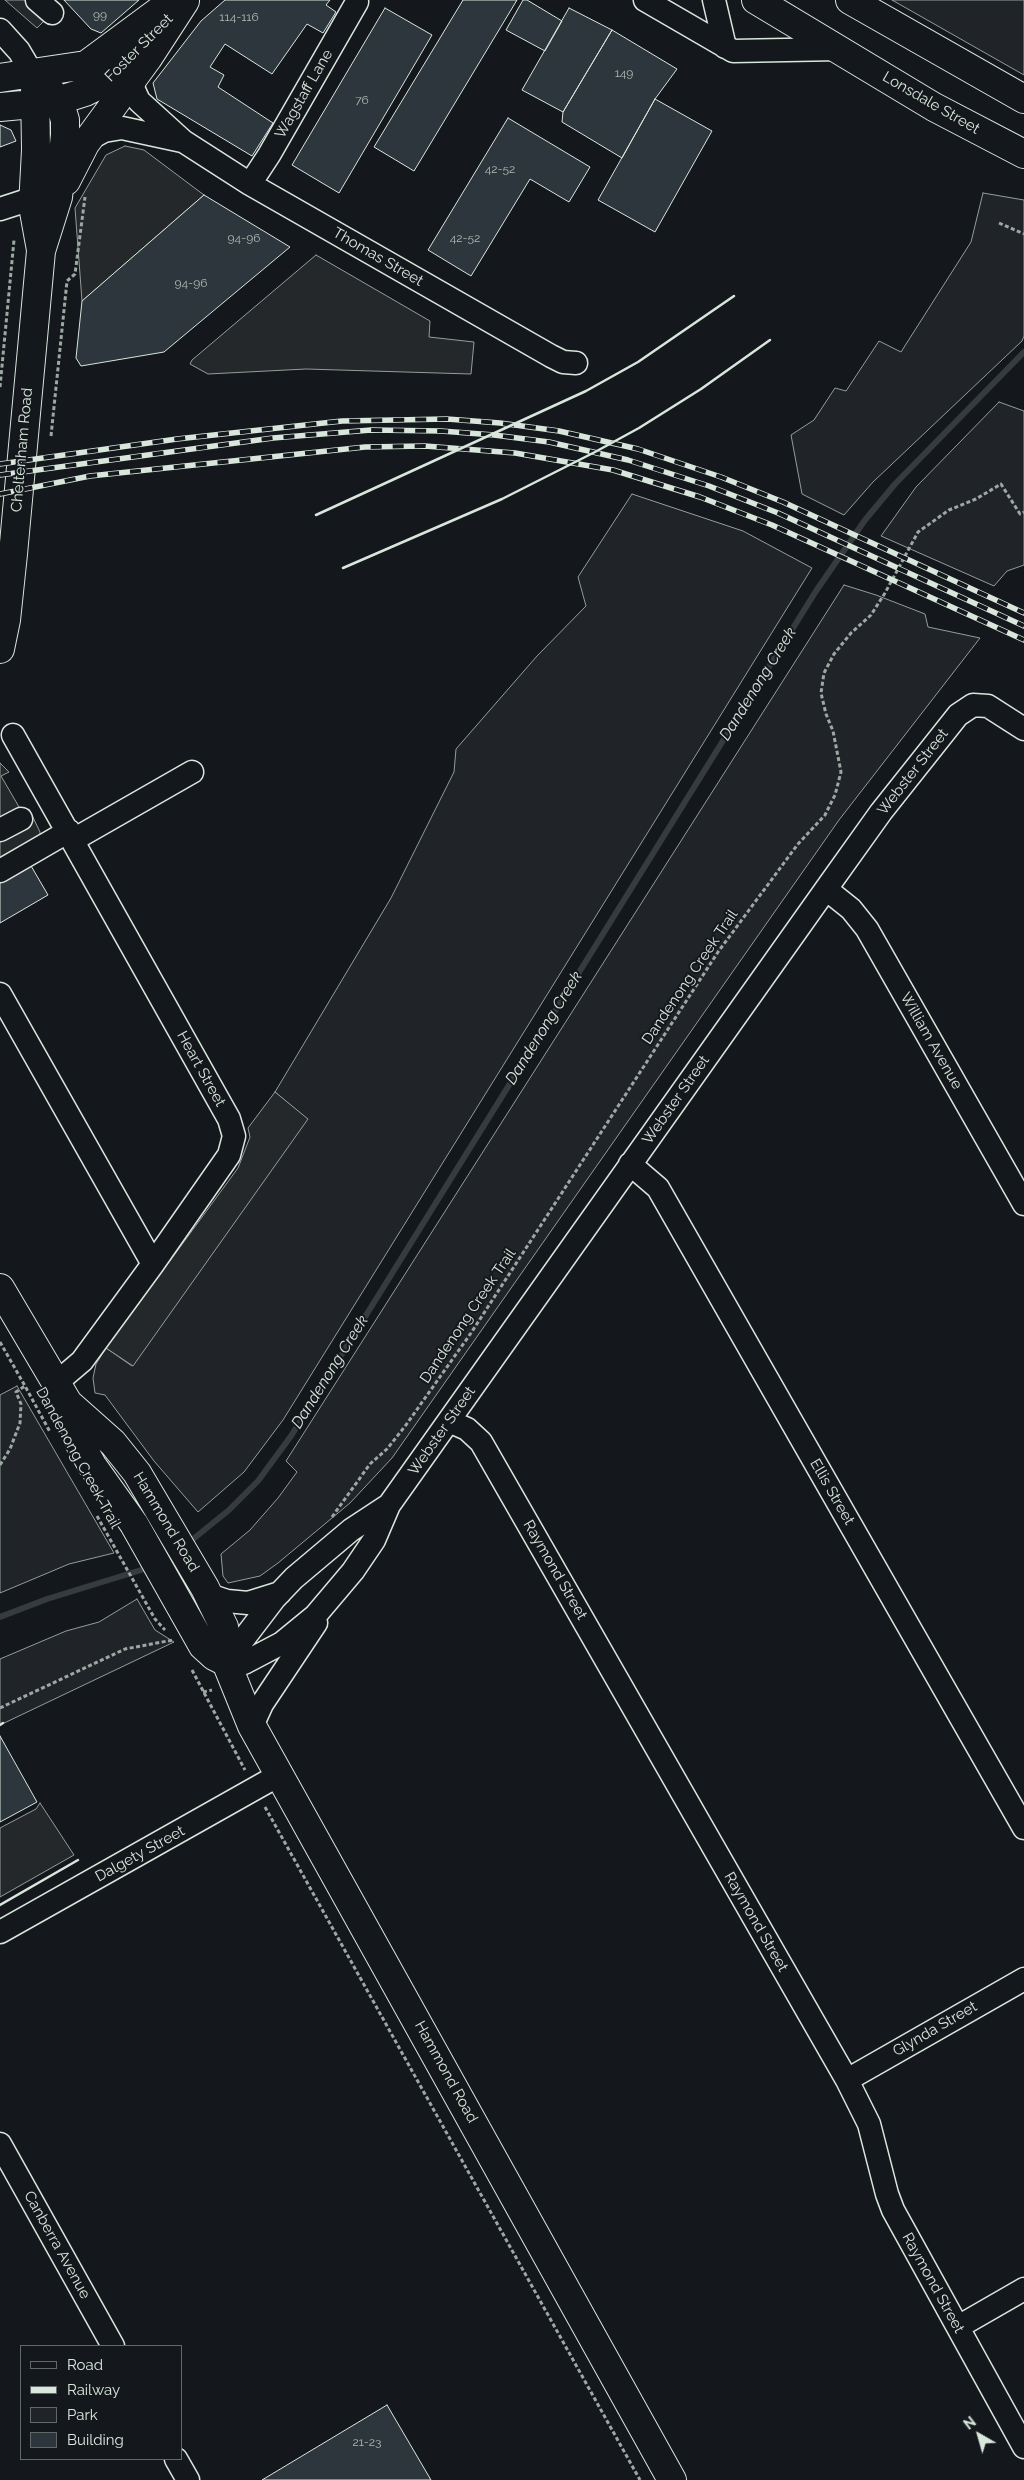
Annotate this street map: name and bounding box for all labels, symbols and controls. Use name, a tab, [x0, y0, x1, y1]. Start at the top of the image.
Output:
house number: 99	[93, 8, 107, 22]
street label: Foster Street	[101, 10, 177, 86]
house number: 114-116	[219, 10, 259, 24]
street label: Wagstaff Lane	[271, 46, 337, 142]
house number: 149	[615, 66, 633, 80]
street label: Lonsdale Street	[879, 68, 983, 138]
house number: 76	[355, 93, 369, 107]
house number: 42-52	[485, 162, 515, 176]
street label: Thomas Street	[330, 224, 426, 290]
house number: 94-96	[228, 231, 260, 245]
house number: 42-52	[450, 231, 480, 245]
house number: 94-96	[175, 276, 207, 290]
street label: Cheltenham Road	[8, 387, 36, 513]
water label: Dandenong Creek	[716, 624, 800, 744]
street label: Webster Street	[874, 725, 952, 819]
street label: Dandenong Creek Trail	[638, 906, 742, 1048]
water label: Dandenong Creek	[502, 968, 586, 1088]
street label: William Avenue	[896, 989, 966, 1093]
street label: Heart Street	[173, 1028, 229, 1110]
street label: Webster Street	[639, 1052, 713, 1148]
street label: Dandenong Creek Trail	[416, 1245, 520, 1387]
water label: Dandenong Creek	[288, 1312, 372, 1432]
street label: Webster Street	[405, 1383, 479, 1479]
street label: Dandenong Creek Trail	[32, 1384, 124, 1532]
street label: Ellis Street	[806, 1456, 858, 1528]
street label: Hammond Road	[129, 1469, 203, 1575]
street label: Raymond Street	[519, 1517, 591, 1623]
street label: Dalgety Street	[92, 1822, 188, 1886]
street label: Raymond Street	[720, 1869, 792, 1975]
street label: Glynda Street	[890, 1998, 980, 2060]
street label: Hammond Road	[411, 2018, 481, 2126]
street label: Canberra Avenue	[20, 2188, 94, 2302]
street label: Raymond Street	[898, 2230, 968, 2336]
legend	[20, 2345, 182, 2460]
text: Road	[67, 2356, 103, 2374]
text: Railway	[67, 2381, 120, 2399]
text: Park	[67, 2406, 98, 2424]
north arrow	[954, 2410, 1004, 2460]
text: N	[961, 2414, 979, 2433]
text: Building	[67, 2431, 124, 2449]
house number: 21-23	[353, 2435, 381, 2449]

